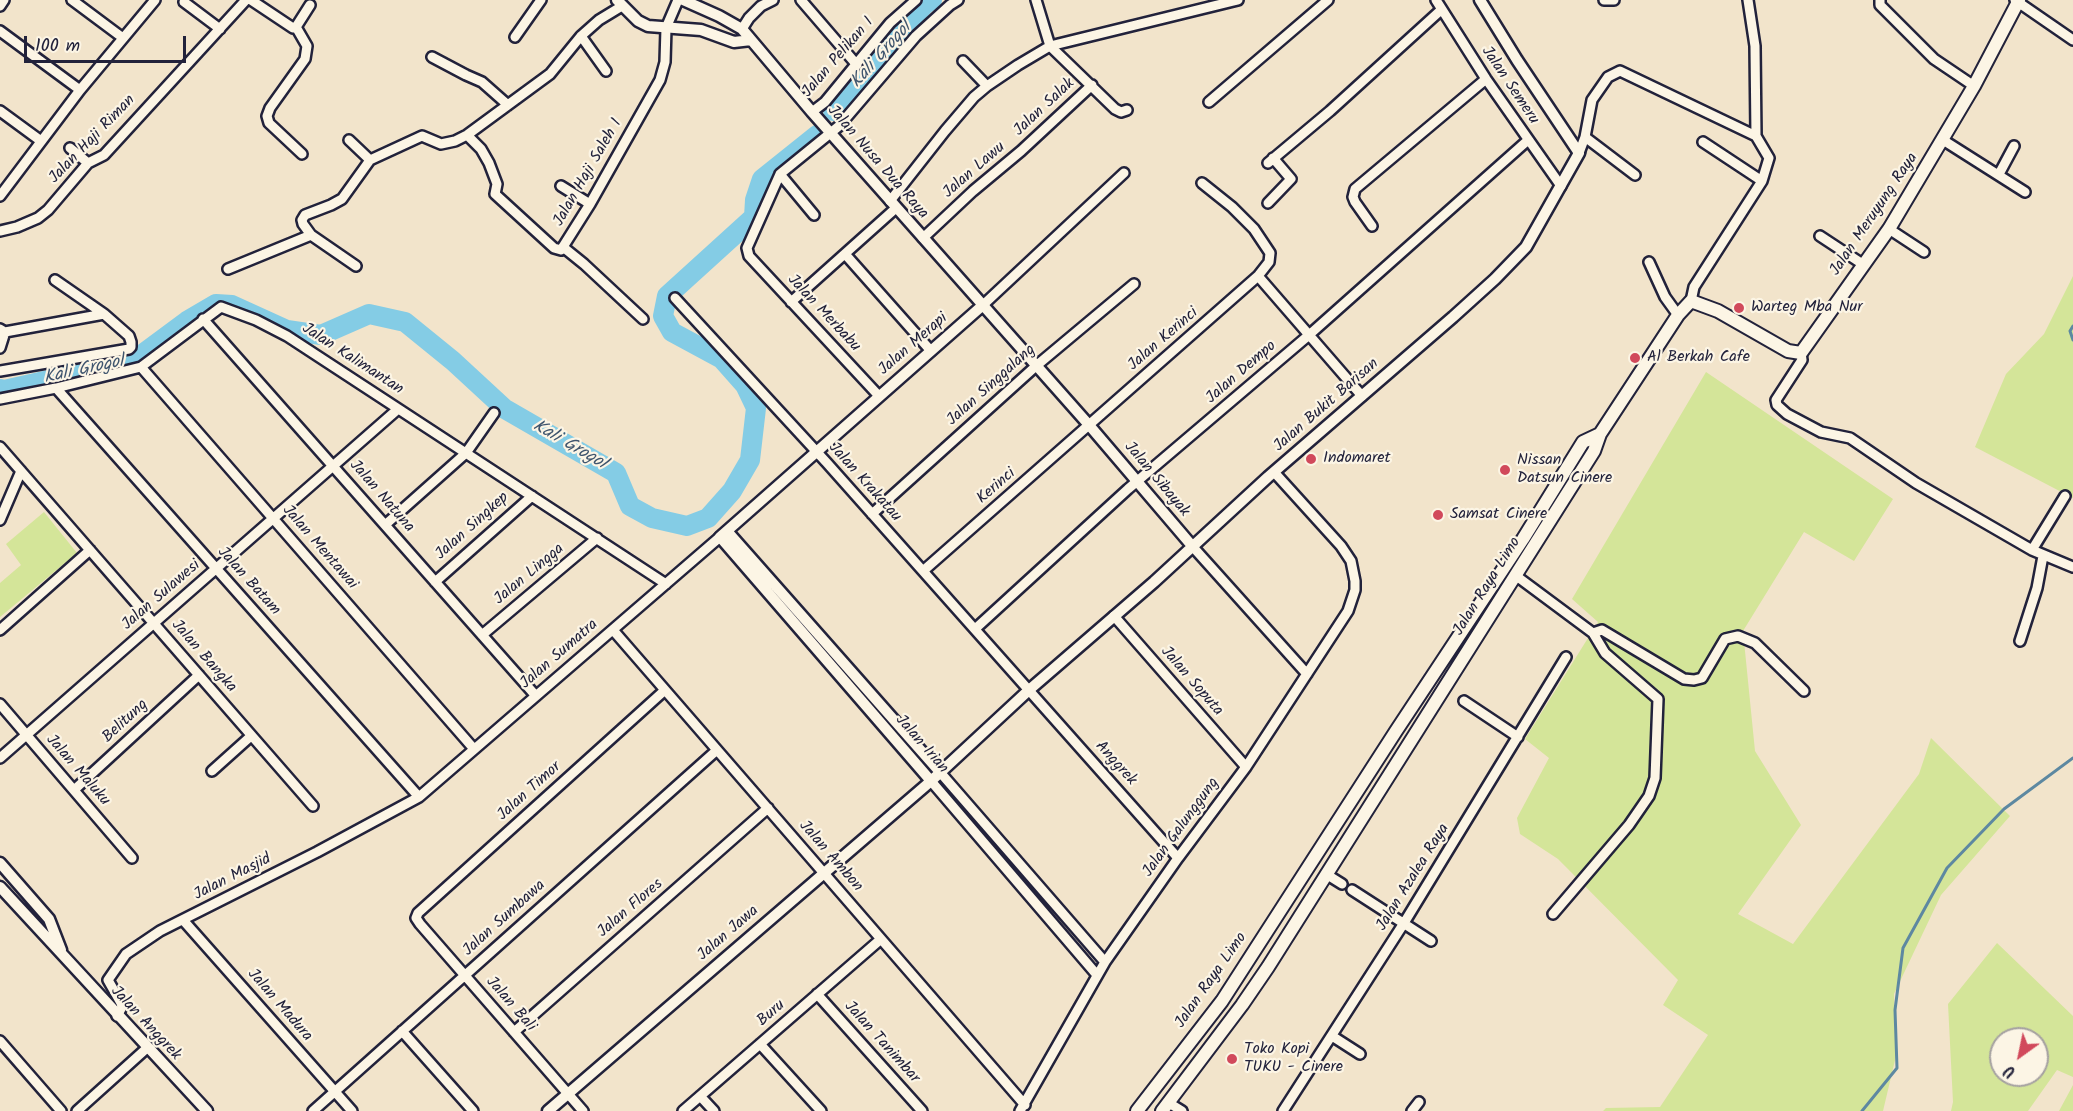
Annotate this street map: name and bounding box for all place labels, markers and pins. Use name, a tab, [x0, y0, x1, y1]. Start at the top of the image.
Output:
place label: Warteg Mba Nur	[1751, 298, 1862, 318]
marker: Warteg Mba Nur	[1732, 301, 1746, 315]
place label: Al Berkah Cafe	[1647, 348, 1750, 368]
marker: Al Berkah Cafe	[1628, 351, 1642, 365]
place label: Indomaret	[1323, 449, 1391, 469]
place label: Nissan Datsun Cinere	[1517, 451, 1612, 489]
marker: Indomaret	[1304, 452, 1318, 466]
marker: Nissan Datsun Cinere	[1498, 463, 1512, 477]
place label: Samsat Cinere	[1450, 505, 1547, 525]
marker: Samsat Cinere	[1431, 508, 1445, 522]
place label: Toko Kopi TUKU - Cinere	[1244, 1040, 1343, 1078]
marker: Toko Kopi TUKU - Cinere	[1225, 1052, 1239, 1066]

